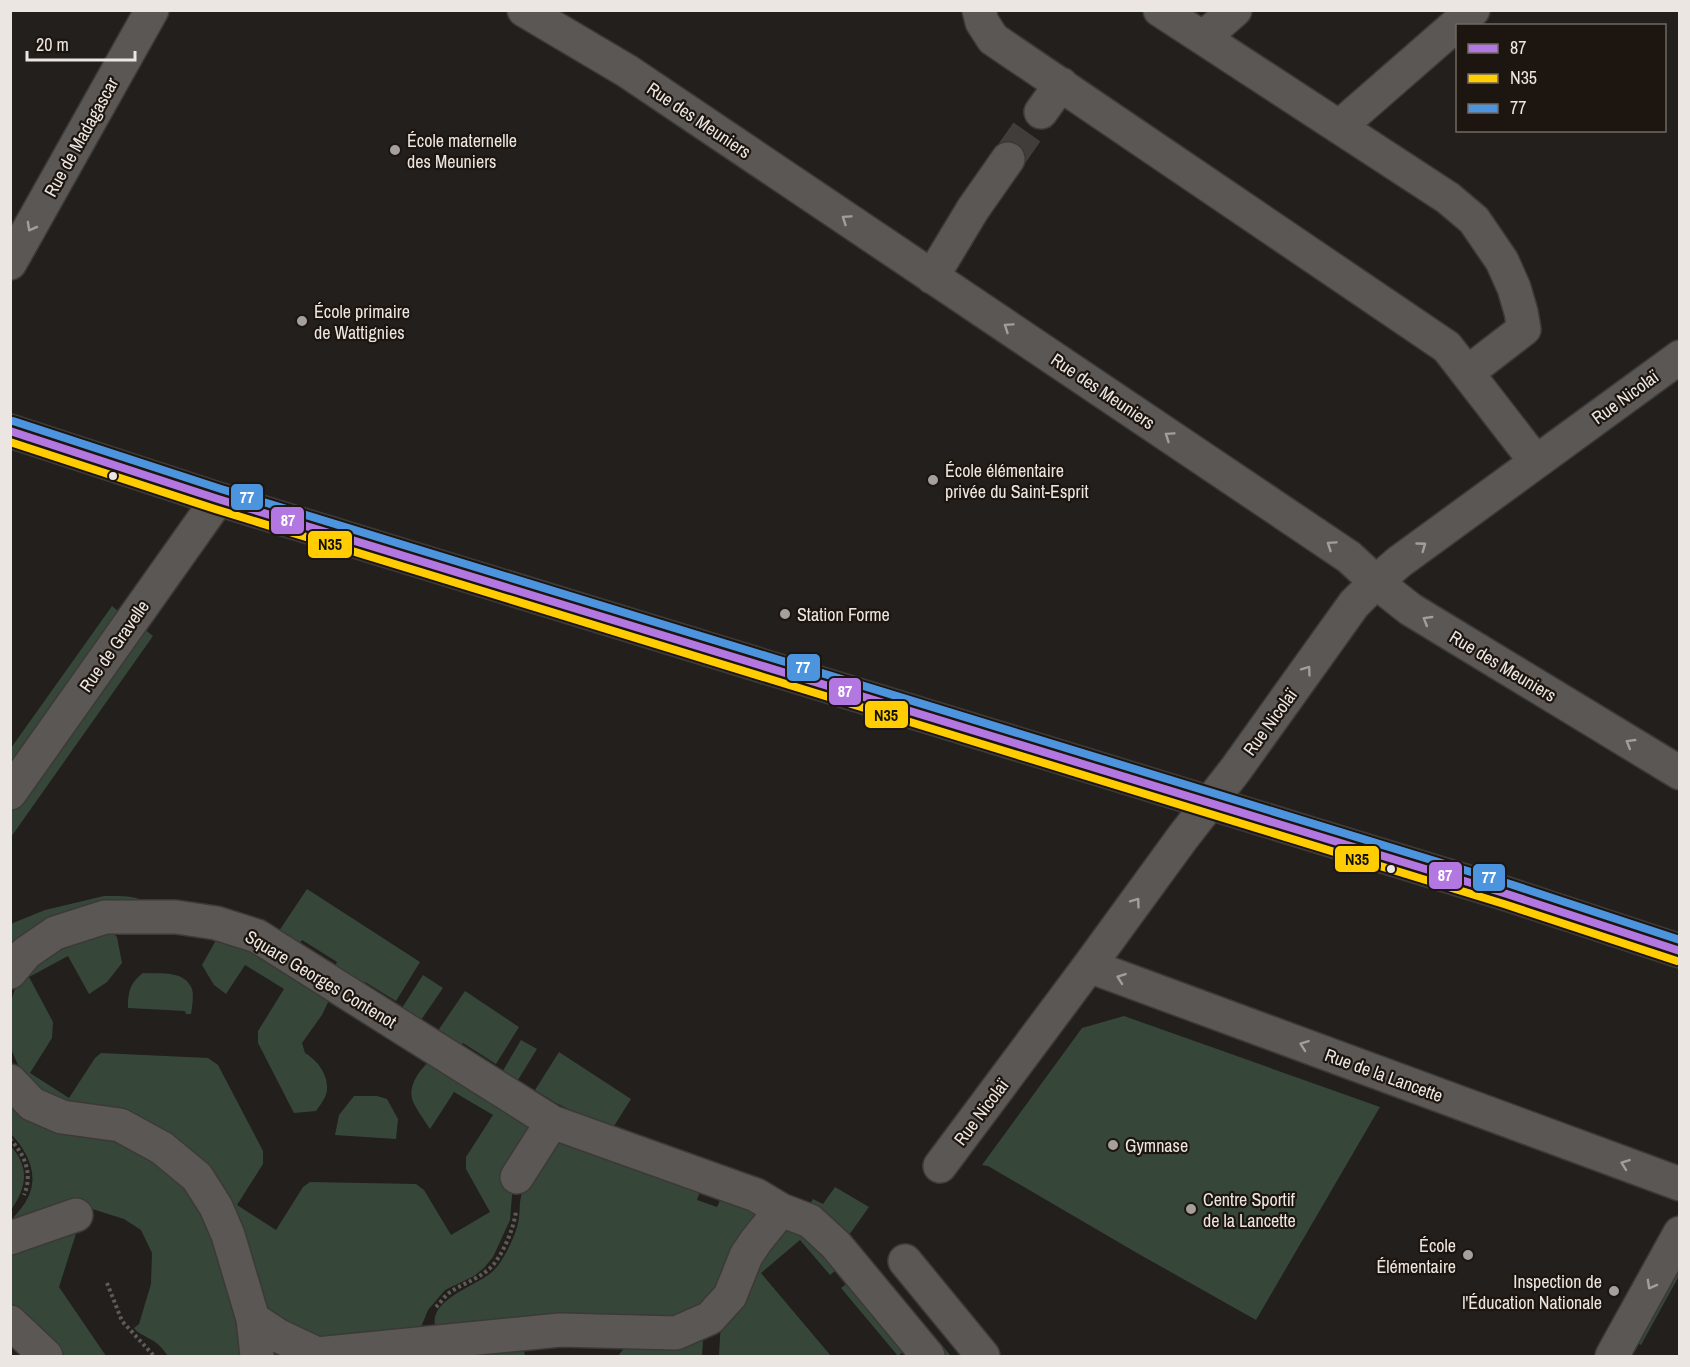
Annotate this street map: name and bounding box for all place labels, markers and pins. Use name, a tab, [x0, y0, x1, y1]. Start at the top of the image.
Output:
place label: École maternelle des Meuniers	[407, 128, 517, 174]
marker: École maternelle des Meuniers	[388, 143, 402, 157]
place label: École primaire de Wattignies	[314, 299, 410, 345]
marker: École primaire de Wattignies	[295, 314, 309, 328]
place label: École élémentaire privée du Saint-Esprit	[945, 458, 1089, 504]
unlabelled marker	[107, 470, 119, 482]
marker: École élémentaire privée du Saint-Esprit	[926, 473, 940, 487]
place label: Station Forme	[797, 602, 890, 627]
marker: Station Forme	[778, 607, 792, 621]
unlabelled marker	[1385, 863, 1397, 875]
place label: Gymnase	[1125, 1133, 1188, 1158]
marker: Gymnase	[1106, 1138, 1120, 1152]
place label: Centre Sportif de la Lancette	[1203, 1187, 1296, 1233]
marker: Centre Sportif de la Lancette	[1184, 1202, 1198, 1216]
place label: École Élémentaire	[1376, 1233, 1456, 1279]
marker: École Élémentaire	[1461, 1248, 1475, 1262]
place label: Inspection de l'Éducation Nationale	[1462, 1269, 1602, 1315]
marker: Inspection de l'Éducation Nationale	[1607, 1284, 1621, 1298]

